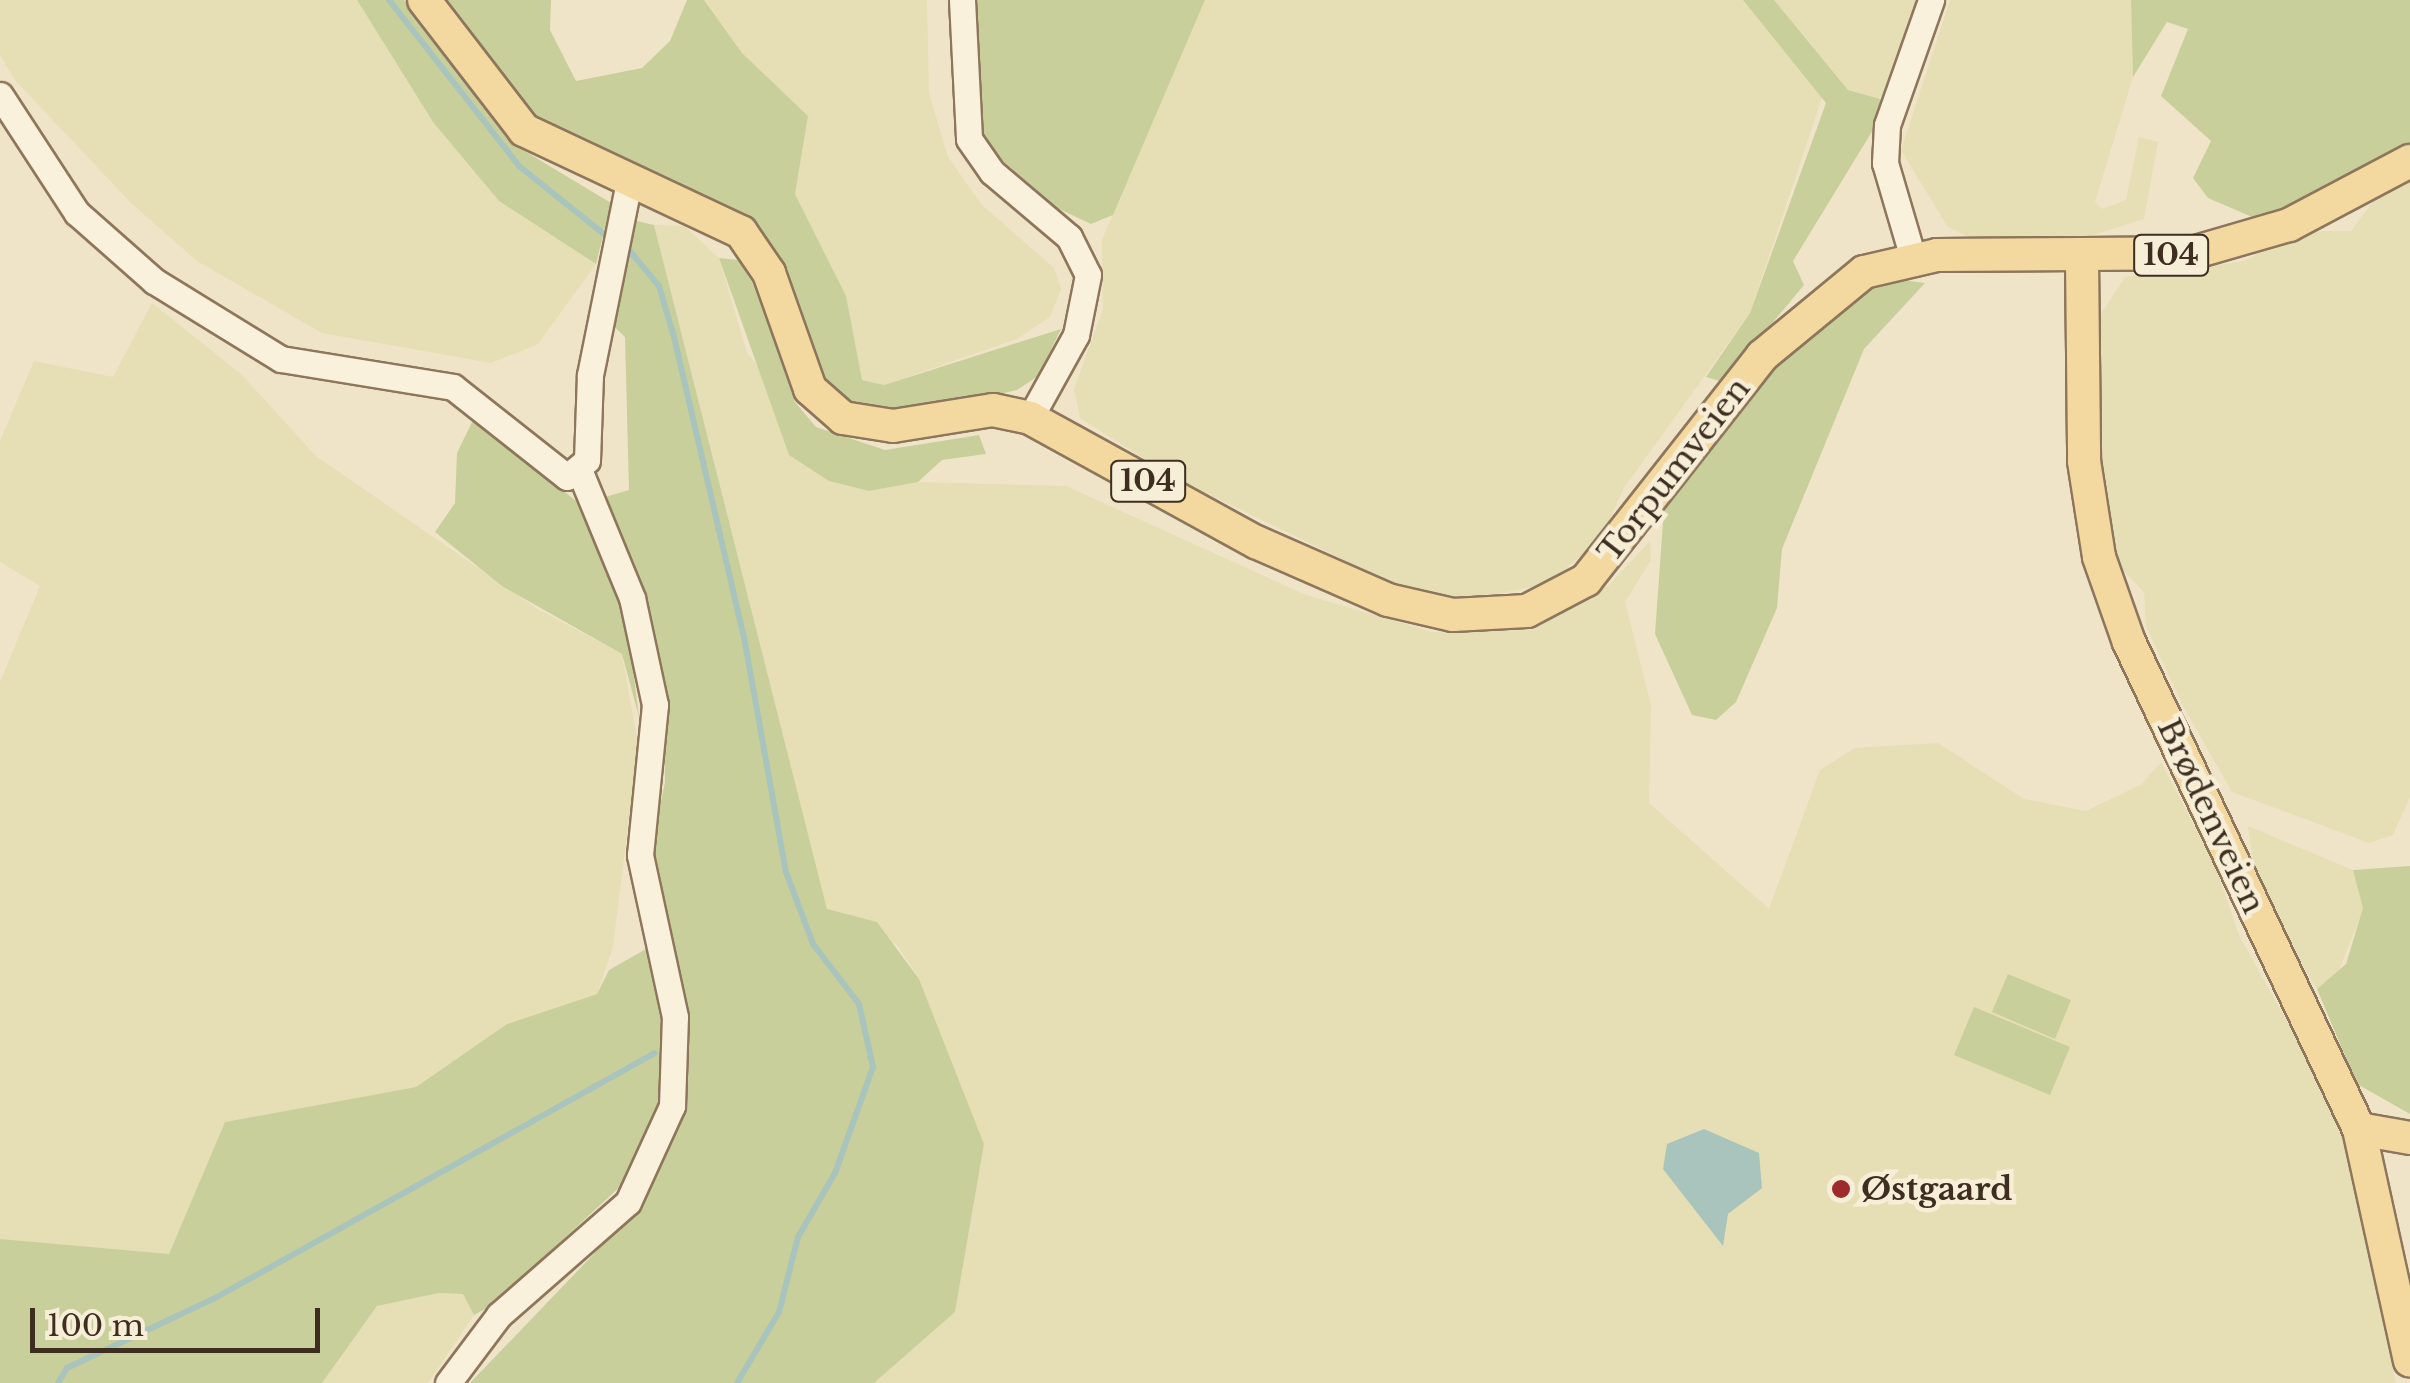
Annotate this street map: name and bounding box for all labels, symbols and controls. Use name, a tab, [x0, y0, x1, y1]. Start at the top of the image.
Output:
road number: 104	[2131, 230, 2211, 280]
street label: Torpumveien	[1590, 370, 1758, 570]
road number: 104	[1108, 456, 1188, 506]
street label: Brødenveien	[2149, 713, 2273, 919]
place label: Østgaard	[1861, 1170, 2012, 1208]
marker: Østgaard	[1830, 1178, 1852, 1200]
scale bar	[35, 1288, 325, 1350]
text: 100 m	[47, 1307, 144, 1344]

